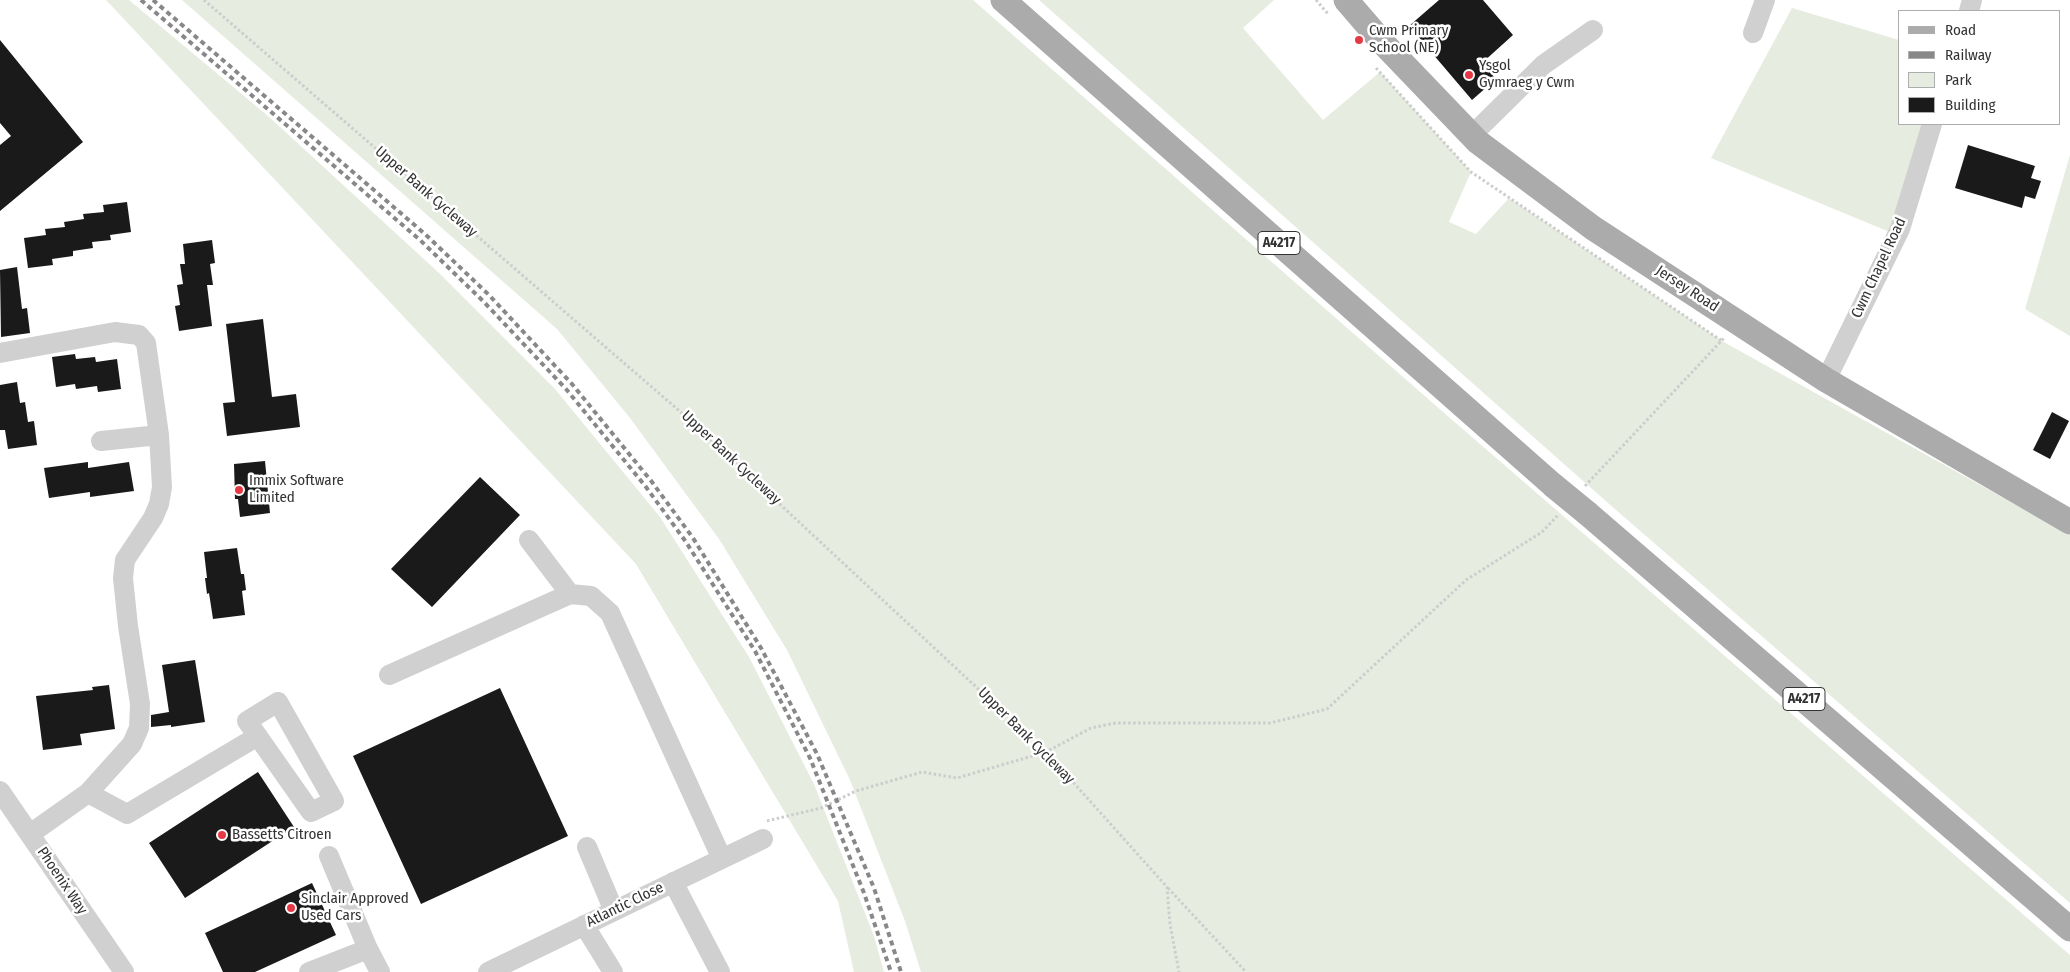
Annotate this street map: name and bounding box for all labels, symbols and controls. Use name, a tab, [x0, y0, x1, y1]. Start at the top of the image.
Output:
legend	[1898, 10, 2060, 125]
text: Road	[1945, 21, 1976, 39]
place label: Cwm Primary School (NE)	[1369, 22, 1448, 57]
marker: Cwm Primary School (NE)	[1353, 34, 1365, 46]
text: Railway	[1945, 46, 1992, 64]
place label: Ysgol Gymraeg y Cwm	[1479, 57, 1575, 92]
marker: Ysgol Gymraeg y Cwm	[1463, 69, 1475, 81]
text: Park	[1945, 71, 1972, 89]
text: Building	[1945, 96, 1996, 114]
street label: Upper Bank Cycleway	[371, 143, 481, 241]
street label: Cwm Chapel Road	[1848, 215, 1910, 321]
road number: A4217	[1258, 232, 1300, 254]
street label: Jersey Road	[1652, 262, 1722, 316]
street label: Upper Bank Cycleway	[677, 407, 785, 509]
place label: Immix Software Limited	[249, 472, 344, 507]
marker: Immix Software Limited	[233, 484, 245, 496]
street label: Upper Bank Cycleway	[974, 684, 1078, 788]
road number: A4217	[1783, 688, 1825, 711]
place label: Bassetts Citroen	[232, 826, 332, 844]
marker: Bassetts Citroen	[216, 829, 228, 841]
street label: Phoenix Way	[33, 844, 91, 918]
street label: Atlantic Close	[584, 879, 666, 931]
place label: Sinclair Approved Used Cars	[301, 890, 409, 925]
marker: Sinclair Approved Used Cars	[285, 902, 297, 914]

